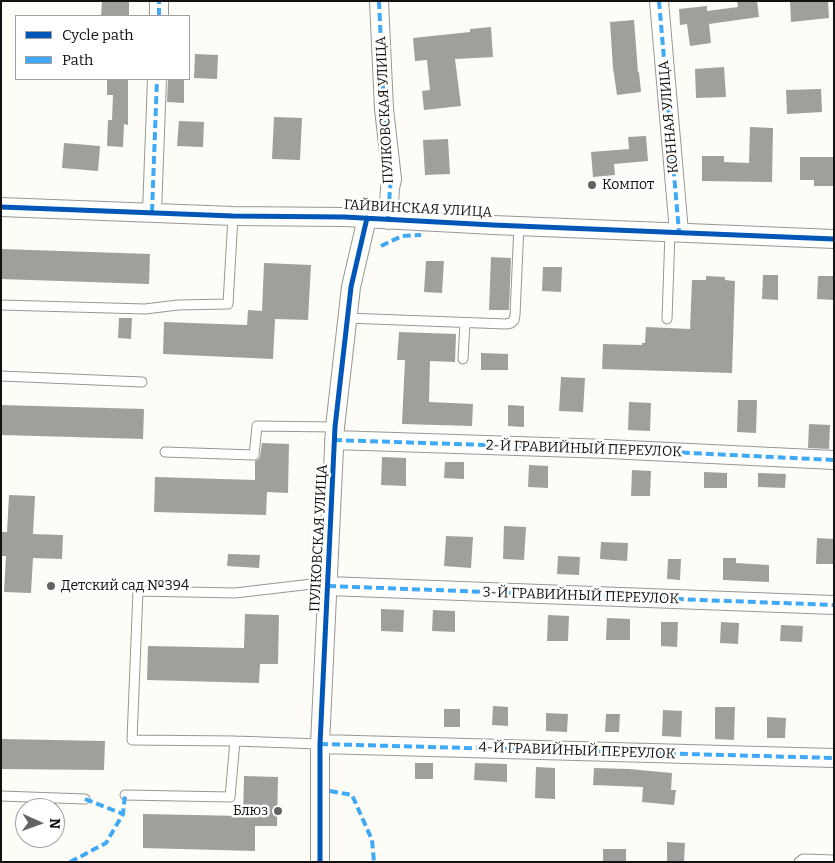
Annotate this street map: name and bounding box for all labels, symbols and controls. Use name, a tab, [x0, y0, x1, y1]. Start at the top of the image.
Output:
legend	[15, 15, 190, 80]
text: Cycle path	[62, 26, 134, 44]
street label: ПУЛКОВСКАЯ УЛИЦА	[373, 36, 397, 184]
text: Path	[62, 51, 93, 69]
street label: КОННАЯ УЛИЦА	[656, 60, 682, 174]
place label: Компот	[602, 177, 654, 193]
marker: Компот	[586, 179, 598, 191]
street label: ГАЙВИНСКАЯ УЛИЦА	[343, 197, 493, 221]
street label: 2-Й ГРАВИЙНЫЙ ПЕРЕУЛОК	[486, 437, 682, 461]
street label: ПУЛКОВСКАЯ УЛИЦА	[307, 464, 331, 612]
place label: Детский сад №394	[61, 578, 189, 594]
marker: Детский сад №394	[45, 580, 57, 592]
street label: 3-Й ГРАВИЙНЫЙ ПЕРЕУЛОК	[482, 584, 680, 608]
street label: 4-Й ГРАВИЙНЫЙ ПЕРЕУЛОК	[478, 739, 676, 763]
north arrow	[15, 798, 65, 848]
place label: Блюз	[233, 803, 268, 819]
marker: Блюз	[272, 805, 284, 817]
text: N	[46, 818, 63, 829]

